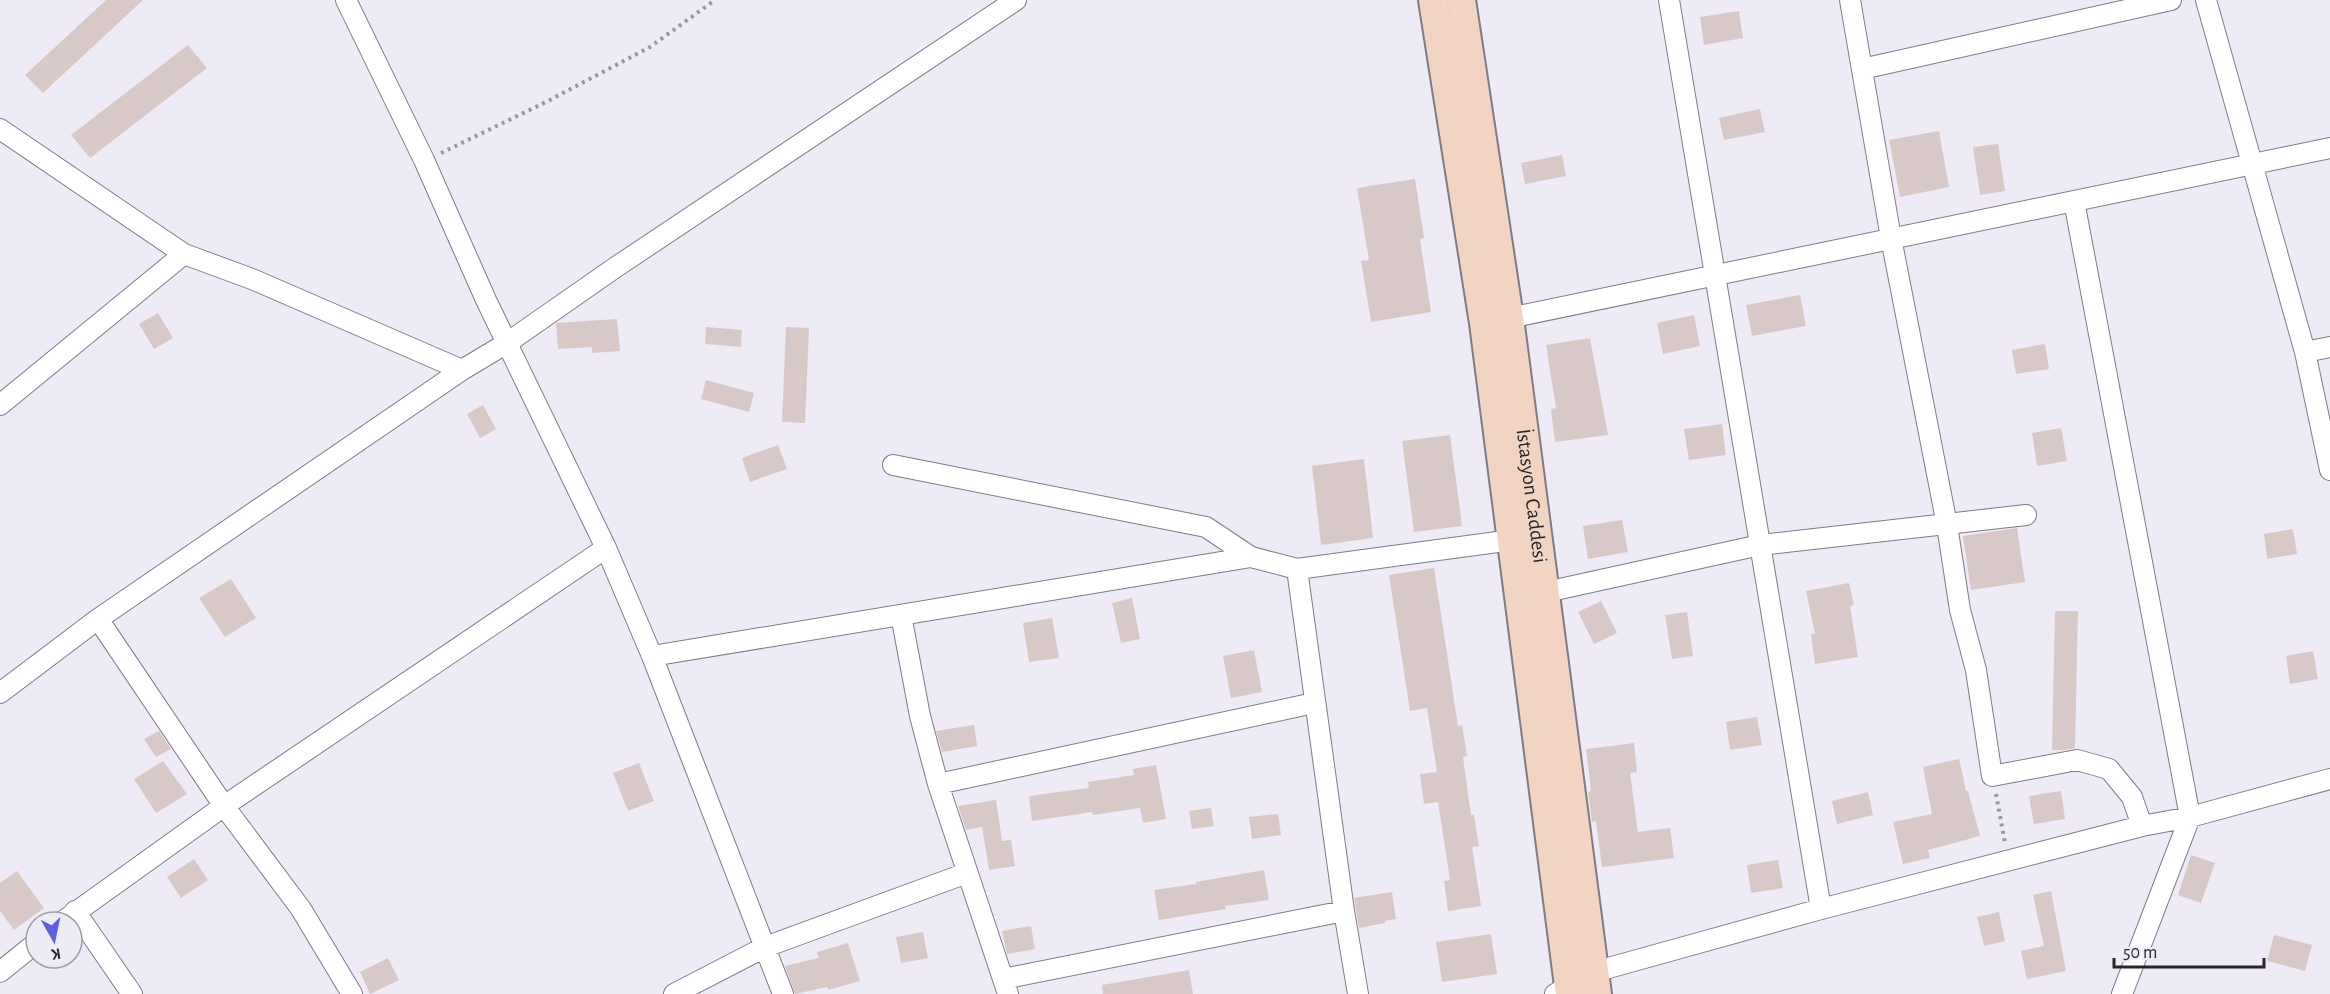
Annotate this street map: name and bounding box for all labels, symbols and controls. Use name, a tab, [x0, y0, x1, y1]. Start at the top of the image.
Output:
street label: İstasyon Caddesi	[1513, 427, 1551, 564]
north arrow	[24, 910, 84, 970]
scale bar	[2114, 931, 2264, 969]
text: 50 m	[2123, 944, 2157, 962]
text: K	[50, 945, 62, 963]

